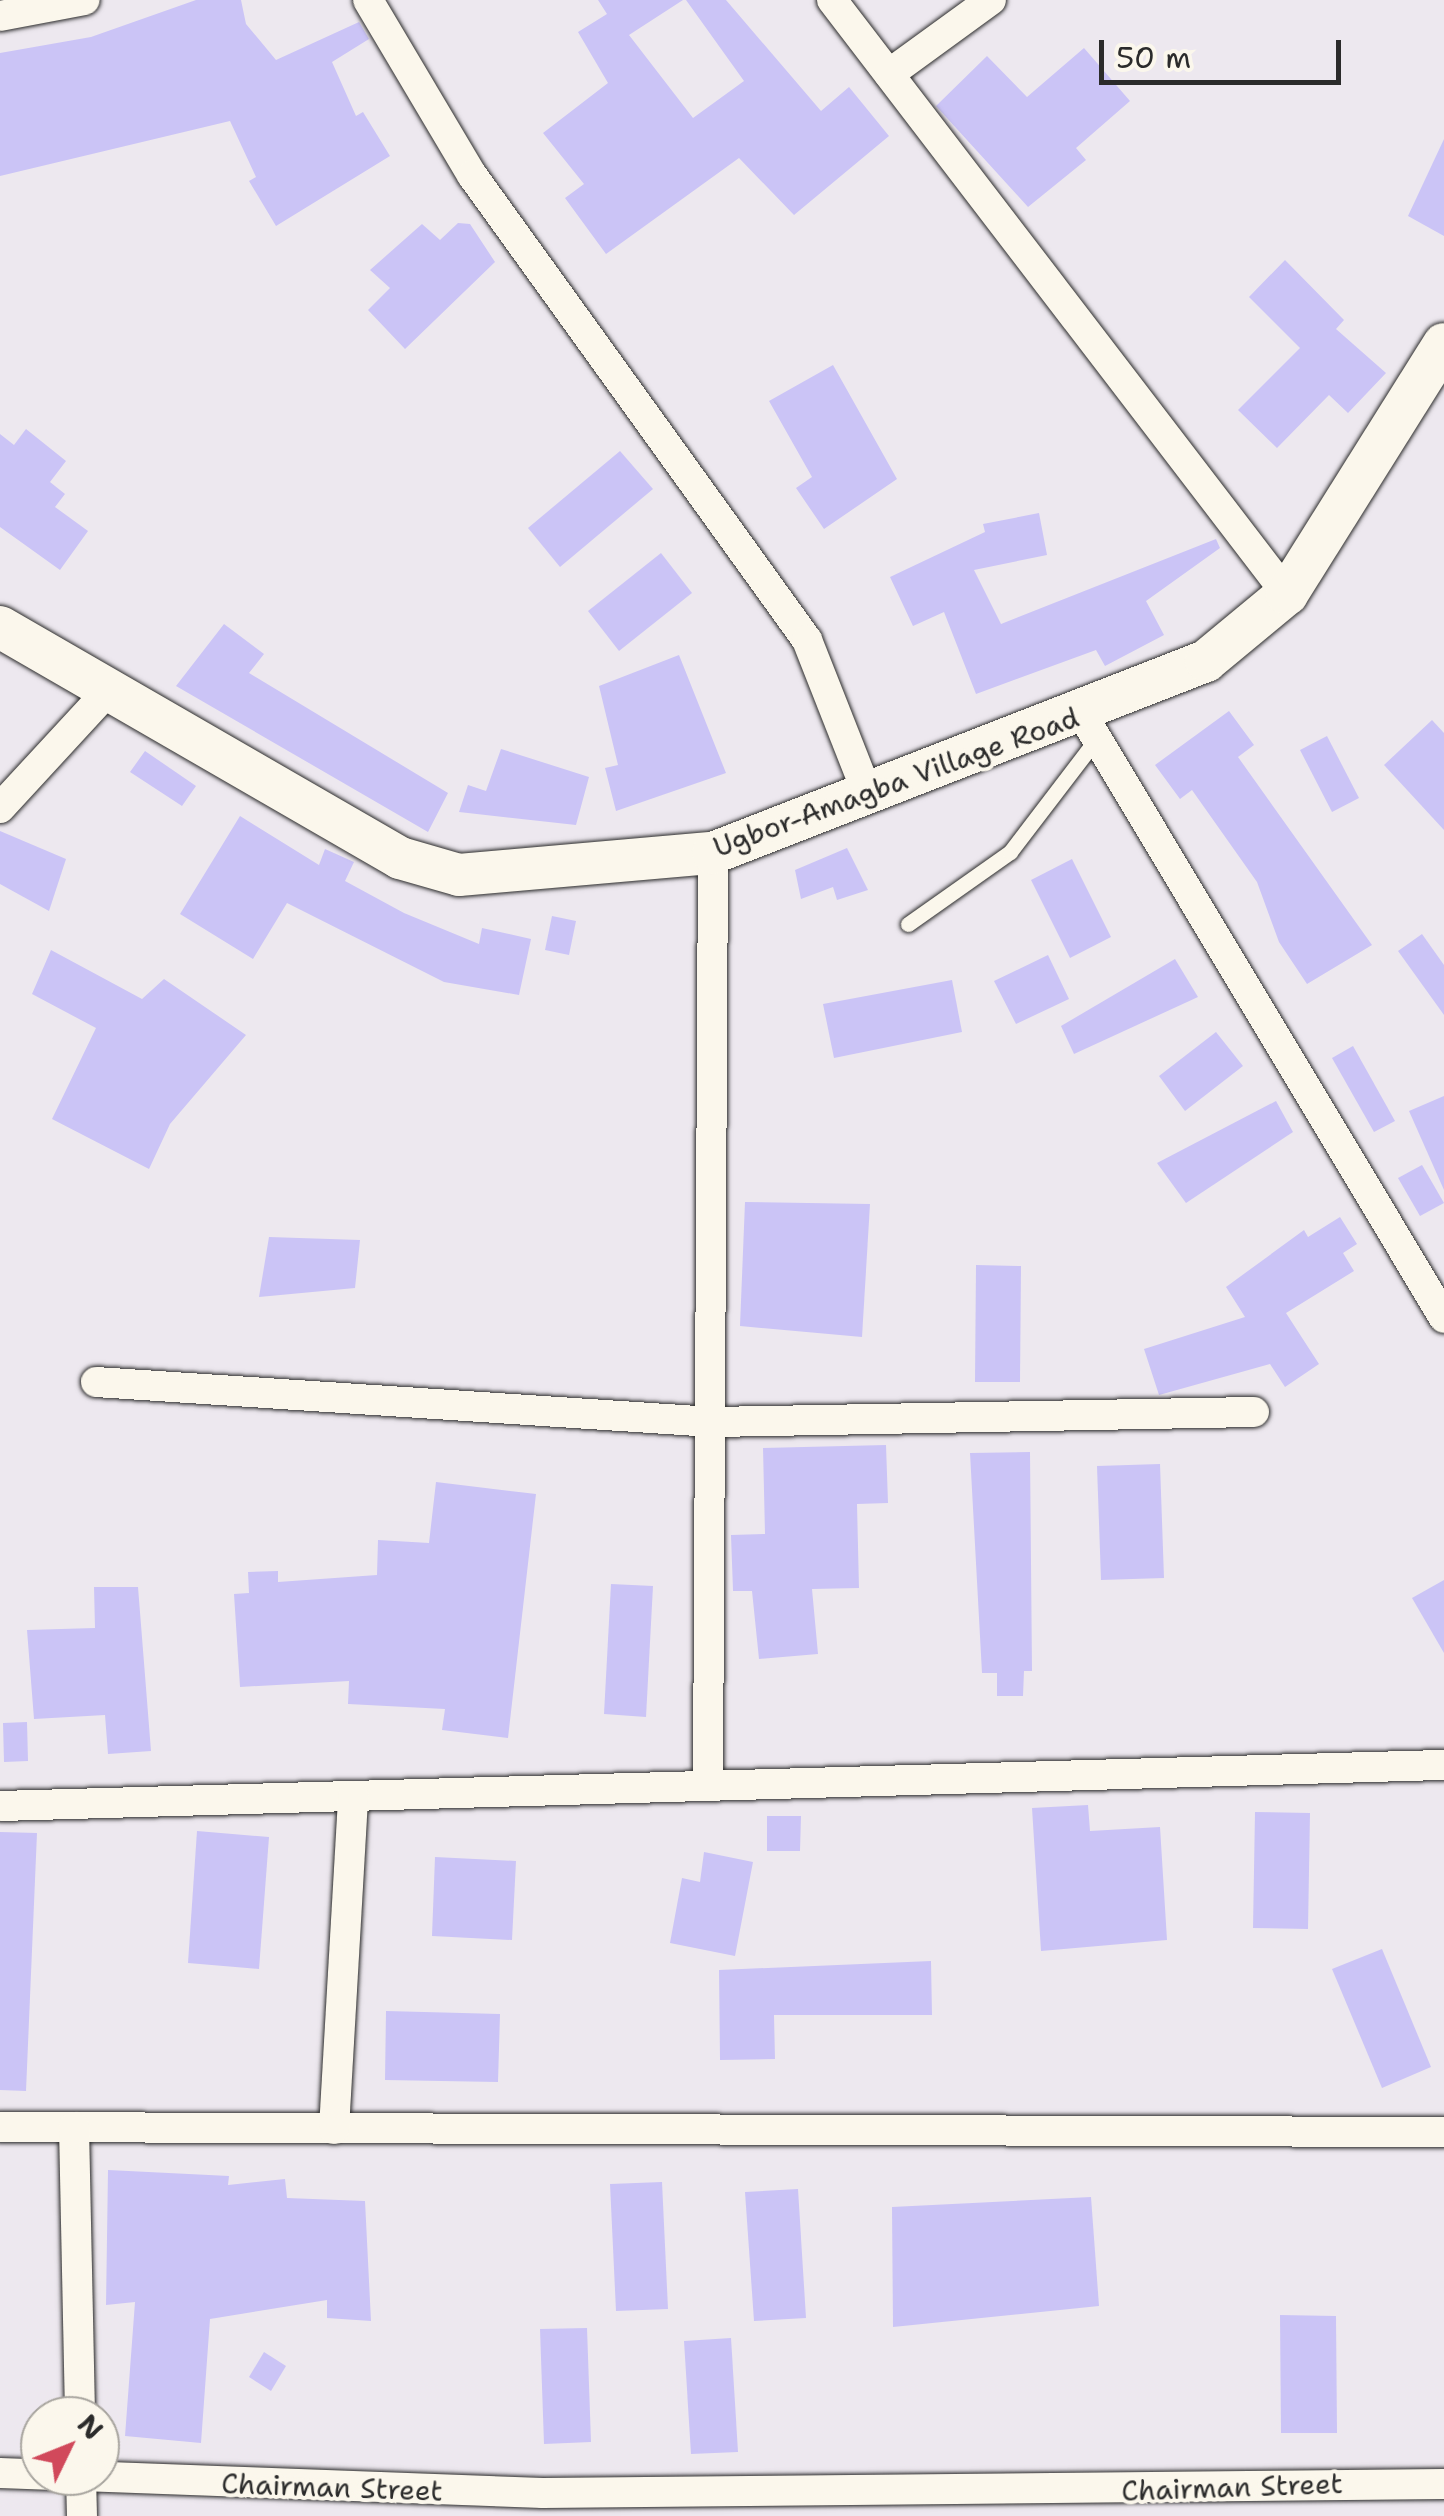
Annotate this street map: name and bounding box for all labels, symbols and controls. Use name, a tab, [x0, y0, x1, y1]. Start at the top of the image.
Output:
scale bar	[1104, 20, 1346, 82]
text: 50 m	[1116, 37, 1191, 78]
street label: Ugbor-Amagba Village Road	[709, 700, 1083, 864]
north arrow	[20, 2396, 120, 2496]
text: N	[69, 2406, 112, 2448]
street label: Chairman Street	[221, 2466, 443, 2508]
street label: Chairman Street	[1121, 2466, 1343, 2508]

